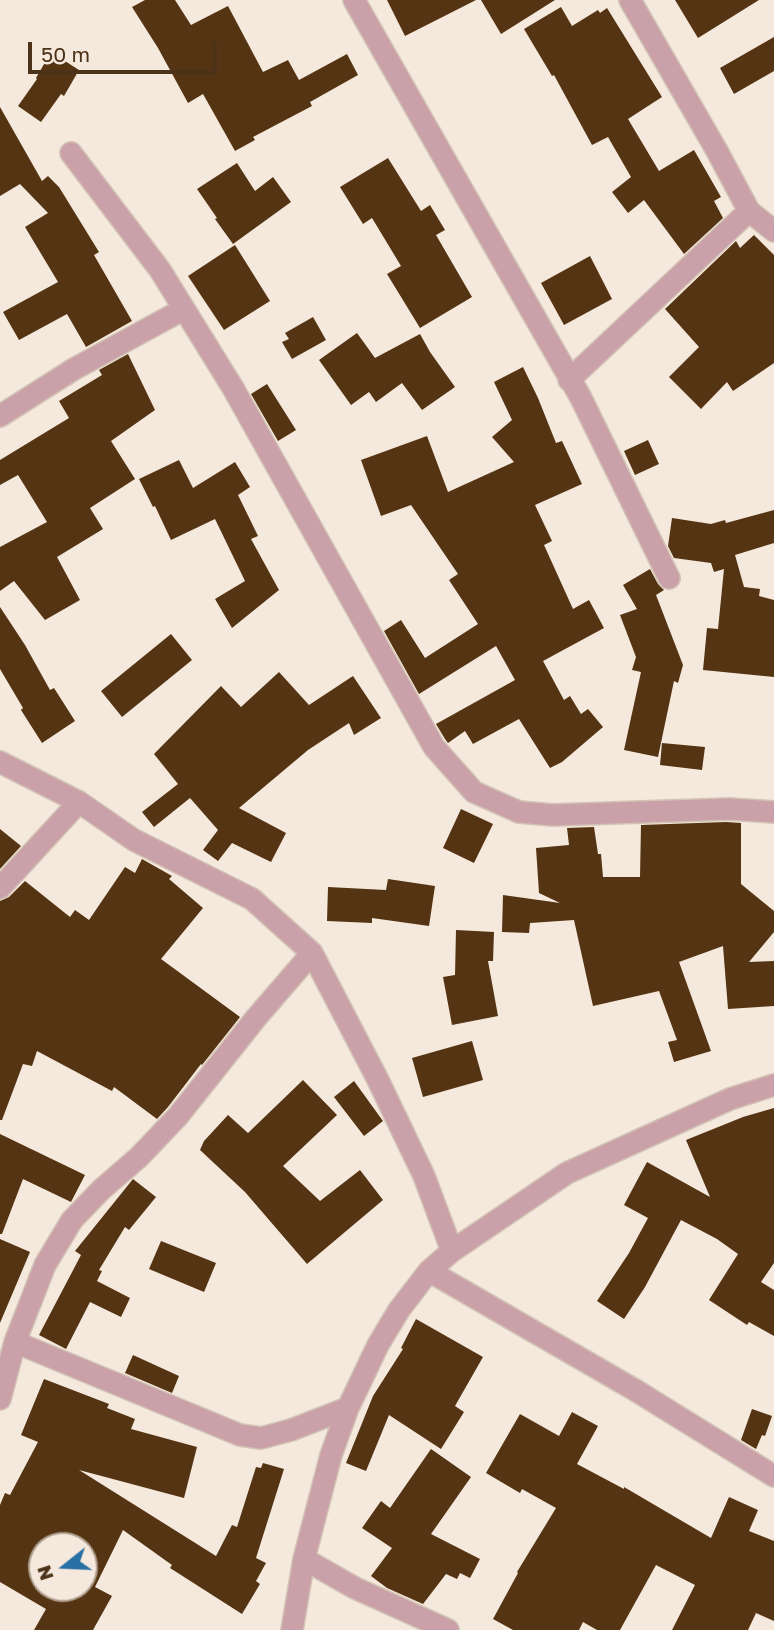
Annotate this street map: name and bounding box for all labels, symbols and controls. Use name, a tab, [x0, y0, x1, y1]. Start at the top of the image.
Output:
scale bar	[32, 28, 220, 72]
text: 50 m	[41, 41, 90, 67]
north arrow	[28, 1532, 98, 1602]
text: N	[31, 1563, 58, 1583]

